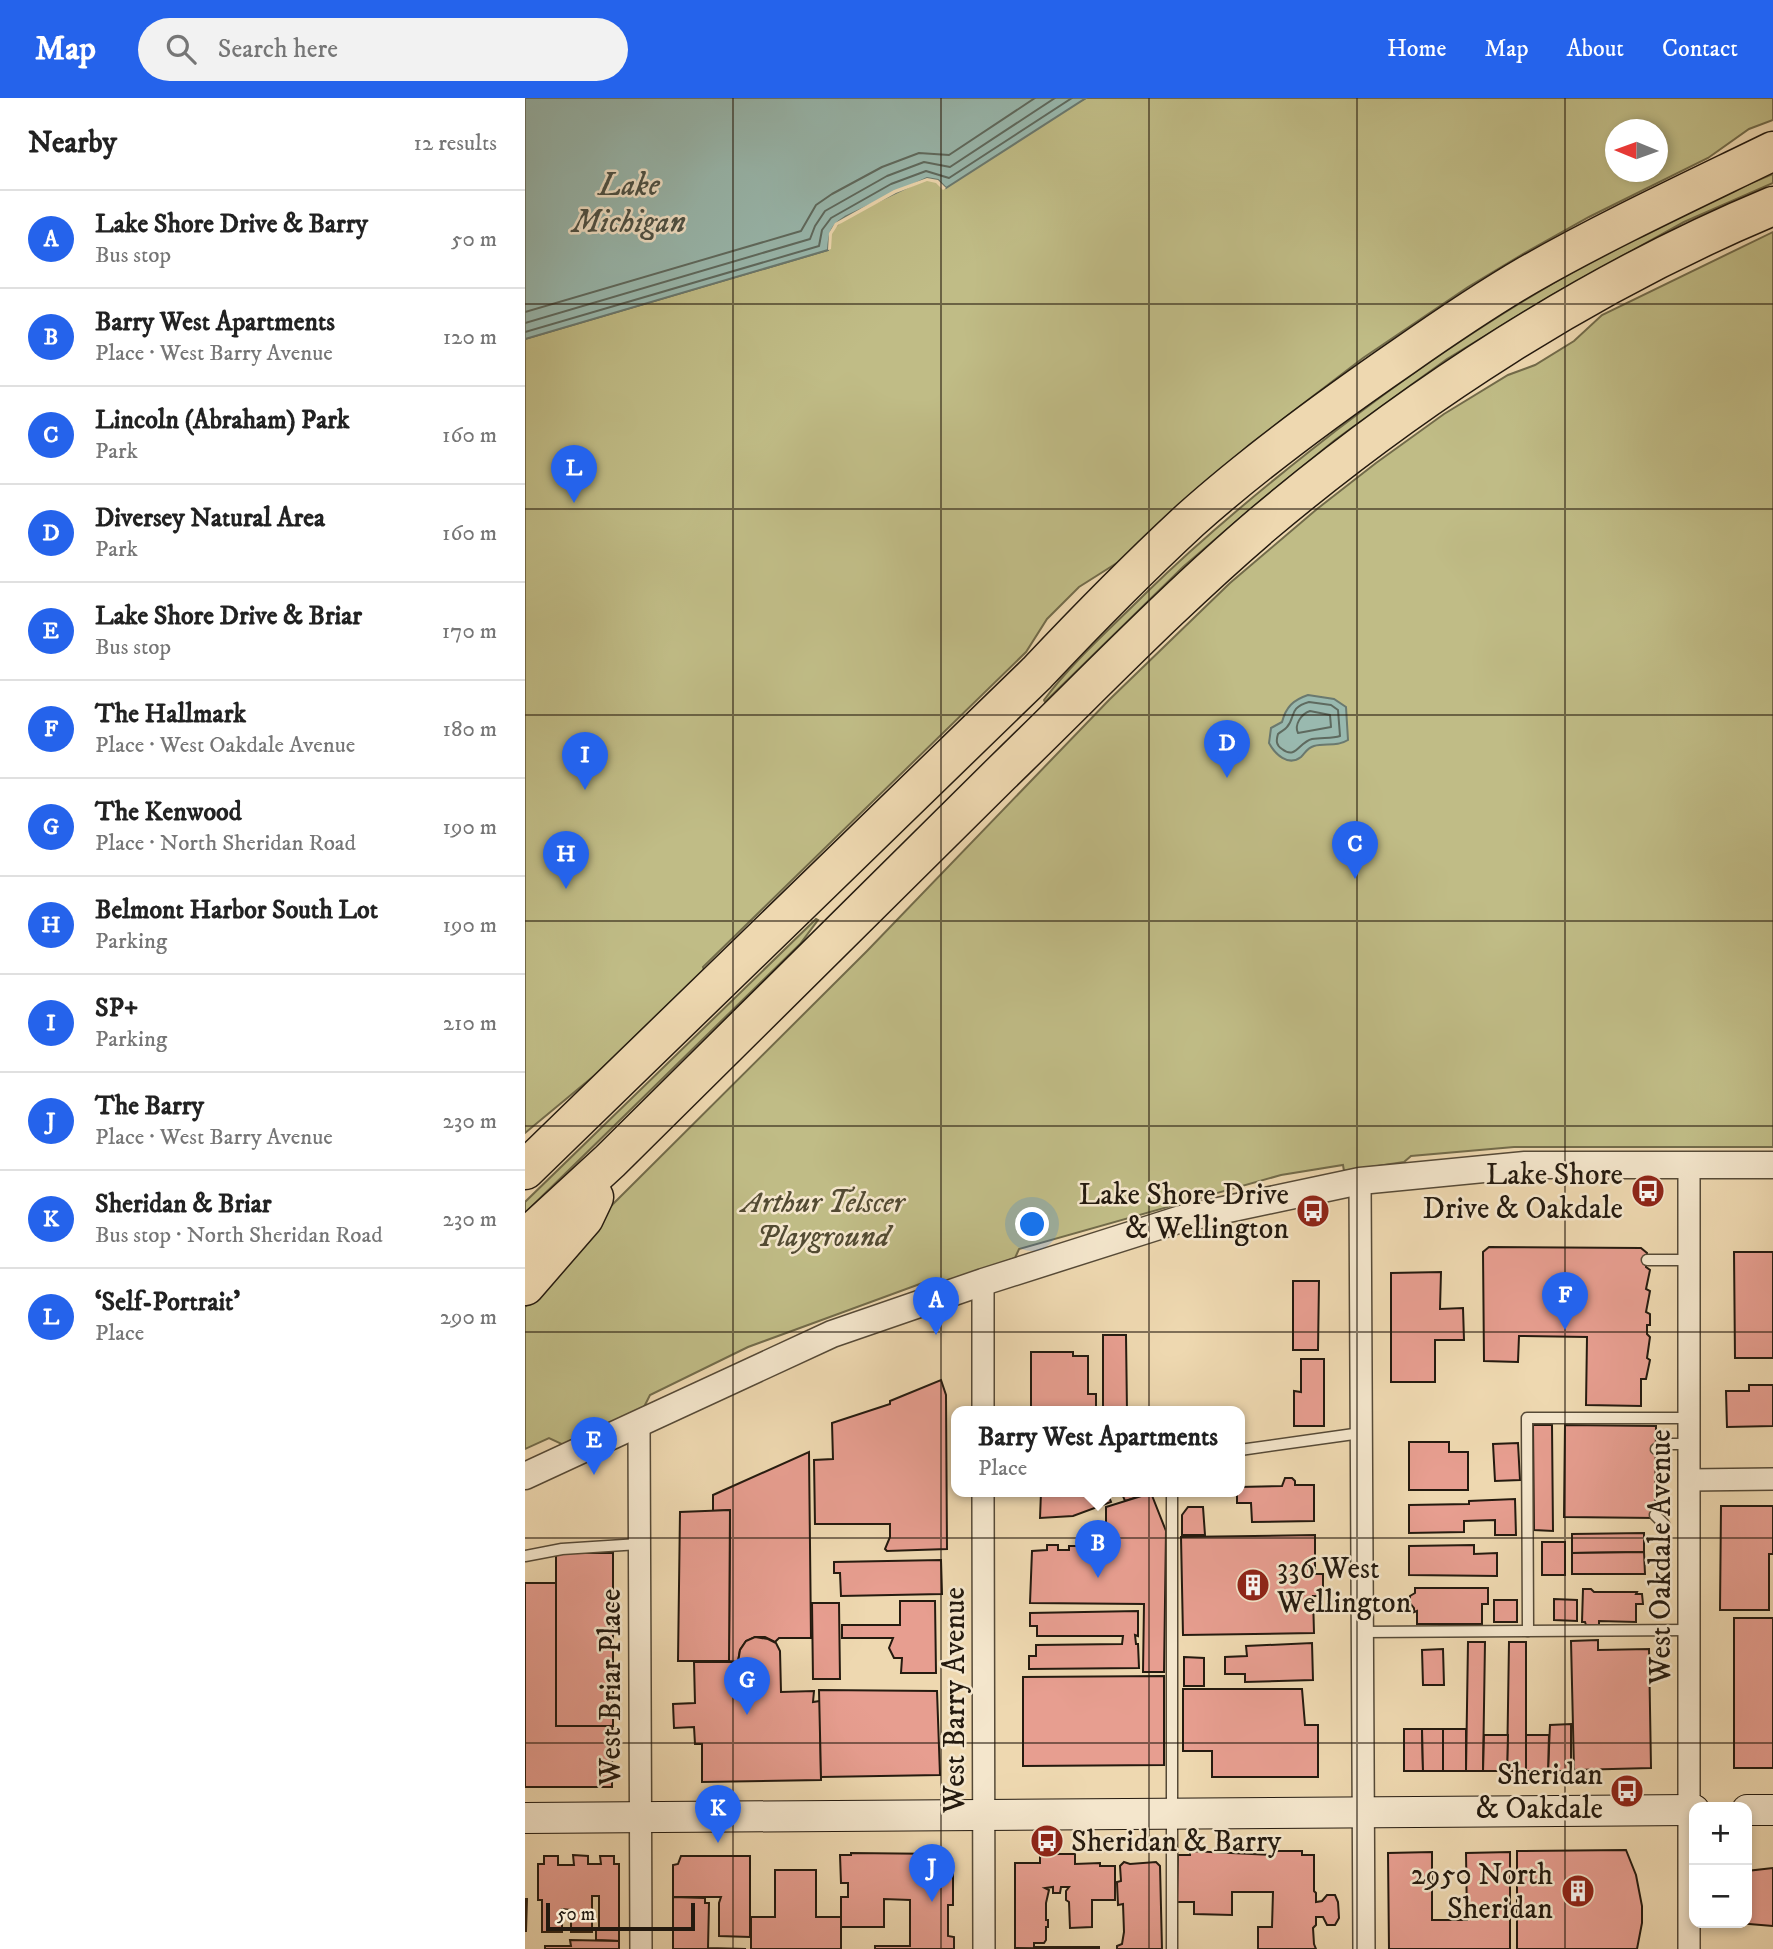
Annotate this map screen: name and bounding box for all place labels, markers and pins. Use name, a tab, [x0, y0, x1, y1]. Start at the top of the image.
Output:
pin: L	[551, 445, 597, 503]
pin: D	[1204, 720, 1250, 778]
pin: I	[562, 732, 608, 790]
pin: C	[1332, 821, 1378, 879]
pin: H	[543, 831, 589, 889]
place label: Lake Shore Drive & Oakdale	[1423, 1157, 1623, 1228]
bus stop icon: Lake Shore Drive & Oakdale	[1629, 1172, 1667, 1210]
place label: Lake Shore Drive & Wellington	[1079, 1177, 1289, 1248]
bus stop icon: Lake Shore Drive & Wellington	[1294, 1192, 1332, 1230]
pin: F	[1542, 1272, 1588, 1330]
pin: A	[913, 1277, 959, 1335]
pin: E	[571, 1417, 617, 1475]
pin: B	[1075, 1520, 1121, 1578]
place label: 336 West Wellington	[1276, 1551, 1412, 1622]
building icon: 336 West Wellington	[1234, 1566, 1272, 1604]
pin: G	[724, 1657, 770, 1715]
place label: Sheridan & Oakdale	[1476, 1757, 1603, 1828]
bus stop icon: Sheridan & Oakdale	[1608, 1772, 1646, 1810]
pin: K	[695, 1785, 741, 1843]
bus stop icon: Sheridan & Barry	[1028, 1822, 1066, 1860]
place label: Sheridan & Barry	[1071, 1824, 1282, 1861]
pin: J	[909, 1844, 955, 1902]
place label: 2950 North Sheridan	[1411, 1857, 1553, 1928]
building icon: 2950 North Sheridan	[1559, 1872, 1597, 1910]

